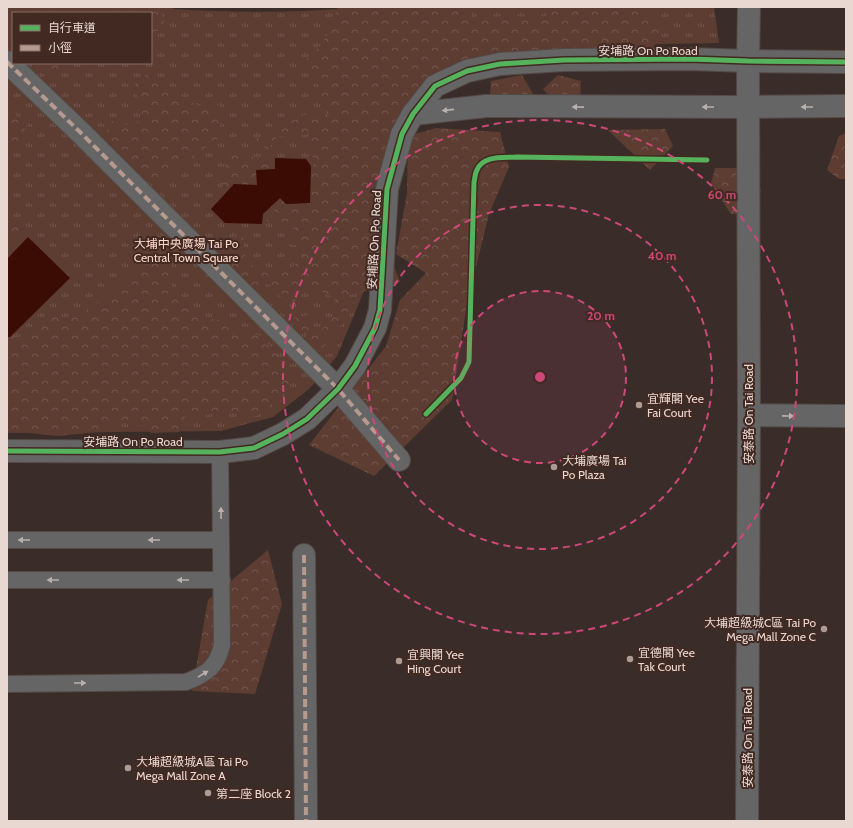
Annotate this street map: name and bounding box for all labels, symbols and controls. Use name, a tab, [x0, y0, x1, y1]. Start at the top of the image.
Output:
legend	[12, 12, 152, 64]
text: 自行車道	[48, 20, 96, 35]
text: 小徑	[48, 40, 72, 55]
street label: 安埔路 On Po Road	[598, 43, 698, 58]
one-way arrow	[571, 104, 584, 110]
one-way arrow	[701, 104, 714, 110]
one-way arrow	[800, 104, 813, 110]
one-way arrow	[442, 107, 454, 114]
text: 60 m	[708, 187, 736, 202]
street label: 安埔路 On Po Road	[364, 190, 384, 290]
park label: 大埔中央廣場 Tai Po Central Town Square	[134, 236, 239, 265]
text: 40 m	[647, 248, 677, 263]
text: 20 m	[587, 308, 615, 323]
street label: 安泰路 On Tai Road	[741, 364, 756, 464]
centre of rings	[533, 370, 547, 384]
place label: 宜輝閣 Yee Fai Court	[647, 391, 704, 420]
marker: 宜輝閣 Yee Fai Court	[634, 400, 644, 410]
one-way arrow	[782, 413, 795, 419]
street label: 安埔路 On Po Road	[83, 434, 183, 449]
place label: 大埔廣場 Tai Po Plaza	[562, 453, 627, 482]
marker: 大埔廣場 Tai Po Plaza	[549, 462, 559, 472]
one-way arrow	[218, 506, 224, 519]
one-way arrow	[17, 537, 30, 543]
one-way arrow	[147, 537, 160, 543]
one-way arrow	[46, 577, 59, 583]
one-way arrow	[176, 577, 189, 583]
place label: 大埔超級城C區 Tai Po Mega Mall Zone C	[704, 615, 816, 644]
marker: 大埔超級城C區 Tai Po Mega Mall Zone C	[819, 624, 829, 634]
place label: 宜德閣 Yee Tak Court	[638, 645, 695, 674]
place label: 宜興閣 Yee Hing Court	[407, 647, 464, 676]
marker: 宜德閣 Yee Tak Court	[625, 654, 635, 664]
marker: 宜興閣 Yee Hing Court	[394, 656, 404, 666]
one-way arrow	[197, 671, 209, 678]
one-way arrow	[74, 680, 87, 686]
street label: 安泰路 On Tai Road	[740, 688, 755, 788]
place label: 大埔超級城A區 Tai Po Mega Mall Zone A	[136, 754, 248, 783]
marker: 大埔超級城A區 Tai Po Mega Mall Zone A	[123, 763, 133, 773]
place label: 第二座 Block 2	[216, 786, 291, 801]
marker: 第二座 Block 2	[203, 788, 213, 798]

